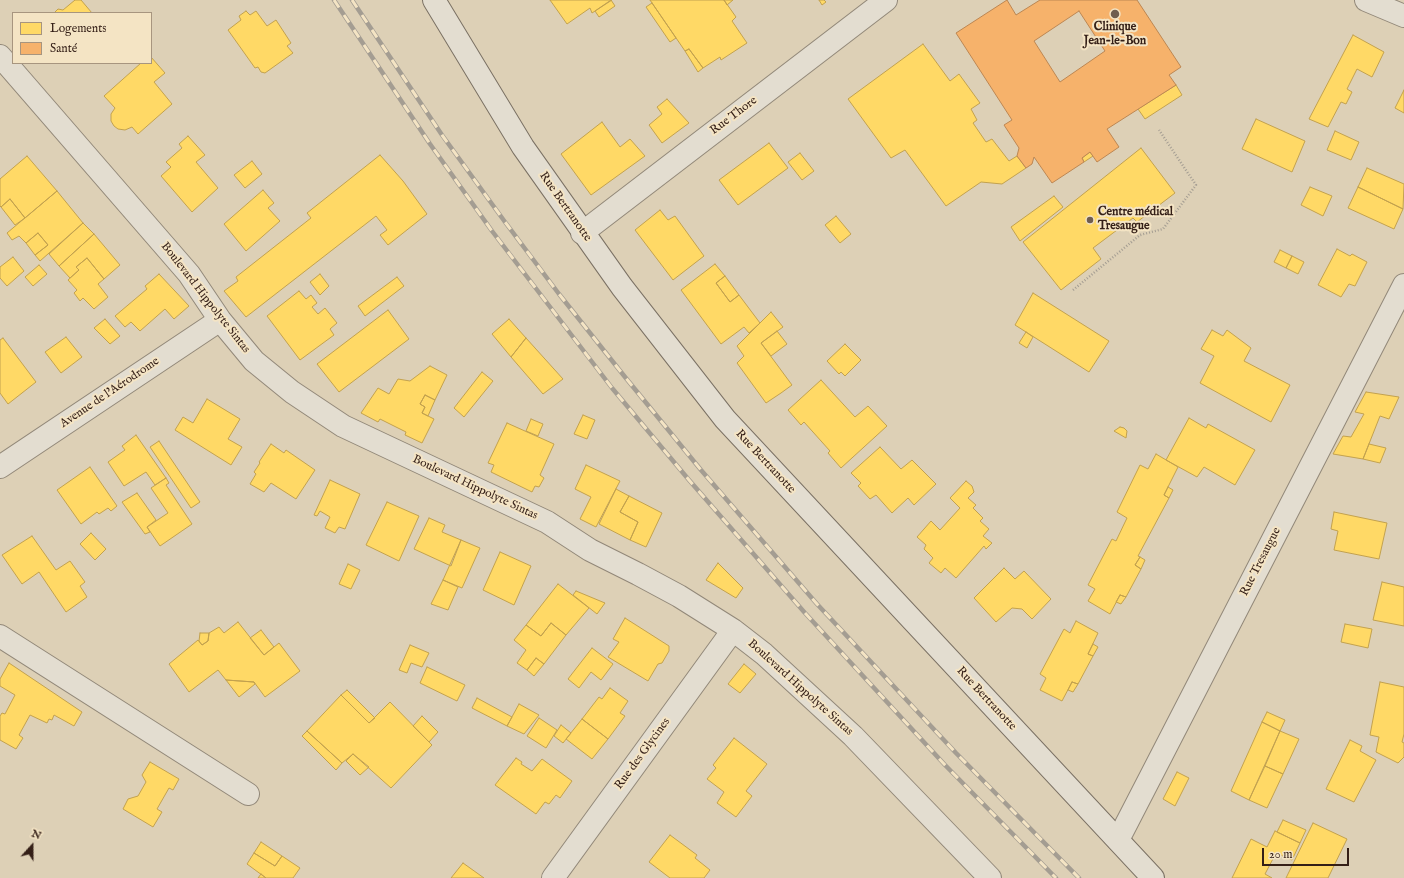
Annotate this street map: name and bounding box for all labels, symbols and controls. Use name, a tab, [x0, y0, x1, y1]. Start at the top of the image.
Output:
marker: Clinique Jean-le-Bon	[1109, 8, 1121, 20]
legend	[12, 12, 152, 64]
text: Logements	[50, 21, 107, 36]
place label: Clinique Jean-le-Bon	[1084, 21, 1146, 49]
text: Santé	[50, 41, 77, 56]
street label: Rue Thore	[708, 94, 760, 138]
street label: Rue Bertranotte	[536, 169, 594, 245]
place label: Centre médical Tresaugue	[1098, 206, 1173, 234]
marker: Centre médical Tresaugue	[1085, 215, 1095, 225]
street label: Boulevard Hippolyte Sintas	[157, 240, 253, 356]
street label: Avenue de l'Aérodrome	[58, 354, 162, 432]
street label: Rue Bertranotte	[732, 427, 798, 497]
street label: Boulevard Hippolyte Sintas	[410, 453, 540, 523]
street label: Rue Tresaugue	[1238, 525, 1284, 599]
street label: Boulevard Hippolyte Sintas	[744, 637, 856, 739]
street label: Rue Bertranotte	[953, 664, 1019, 734]
street label: Rue des Glycines	[612, 715, 674, 793]
north arrow	[12, 826, 52, 866]
text: N	[29, 827, 43, 843]
scale bar	[1264, 840, 1351, 866]
text: 20 m	[1269, 847, 1292, 862]

